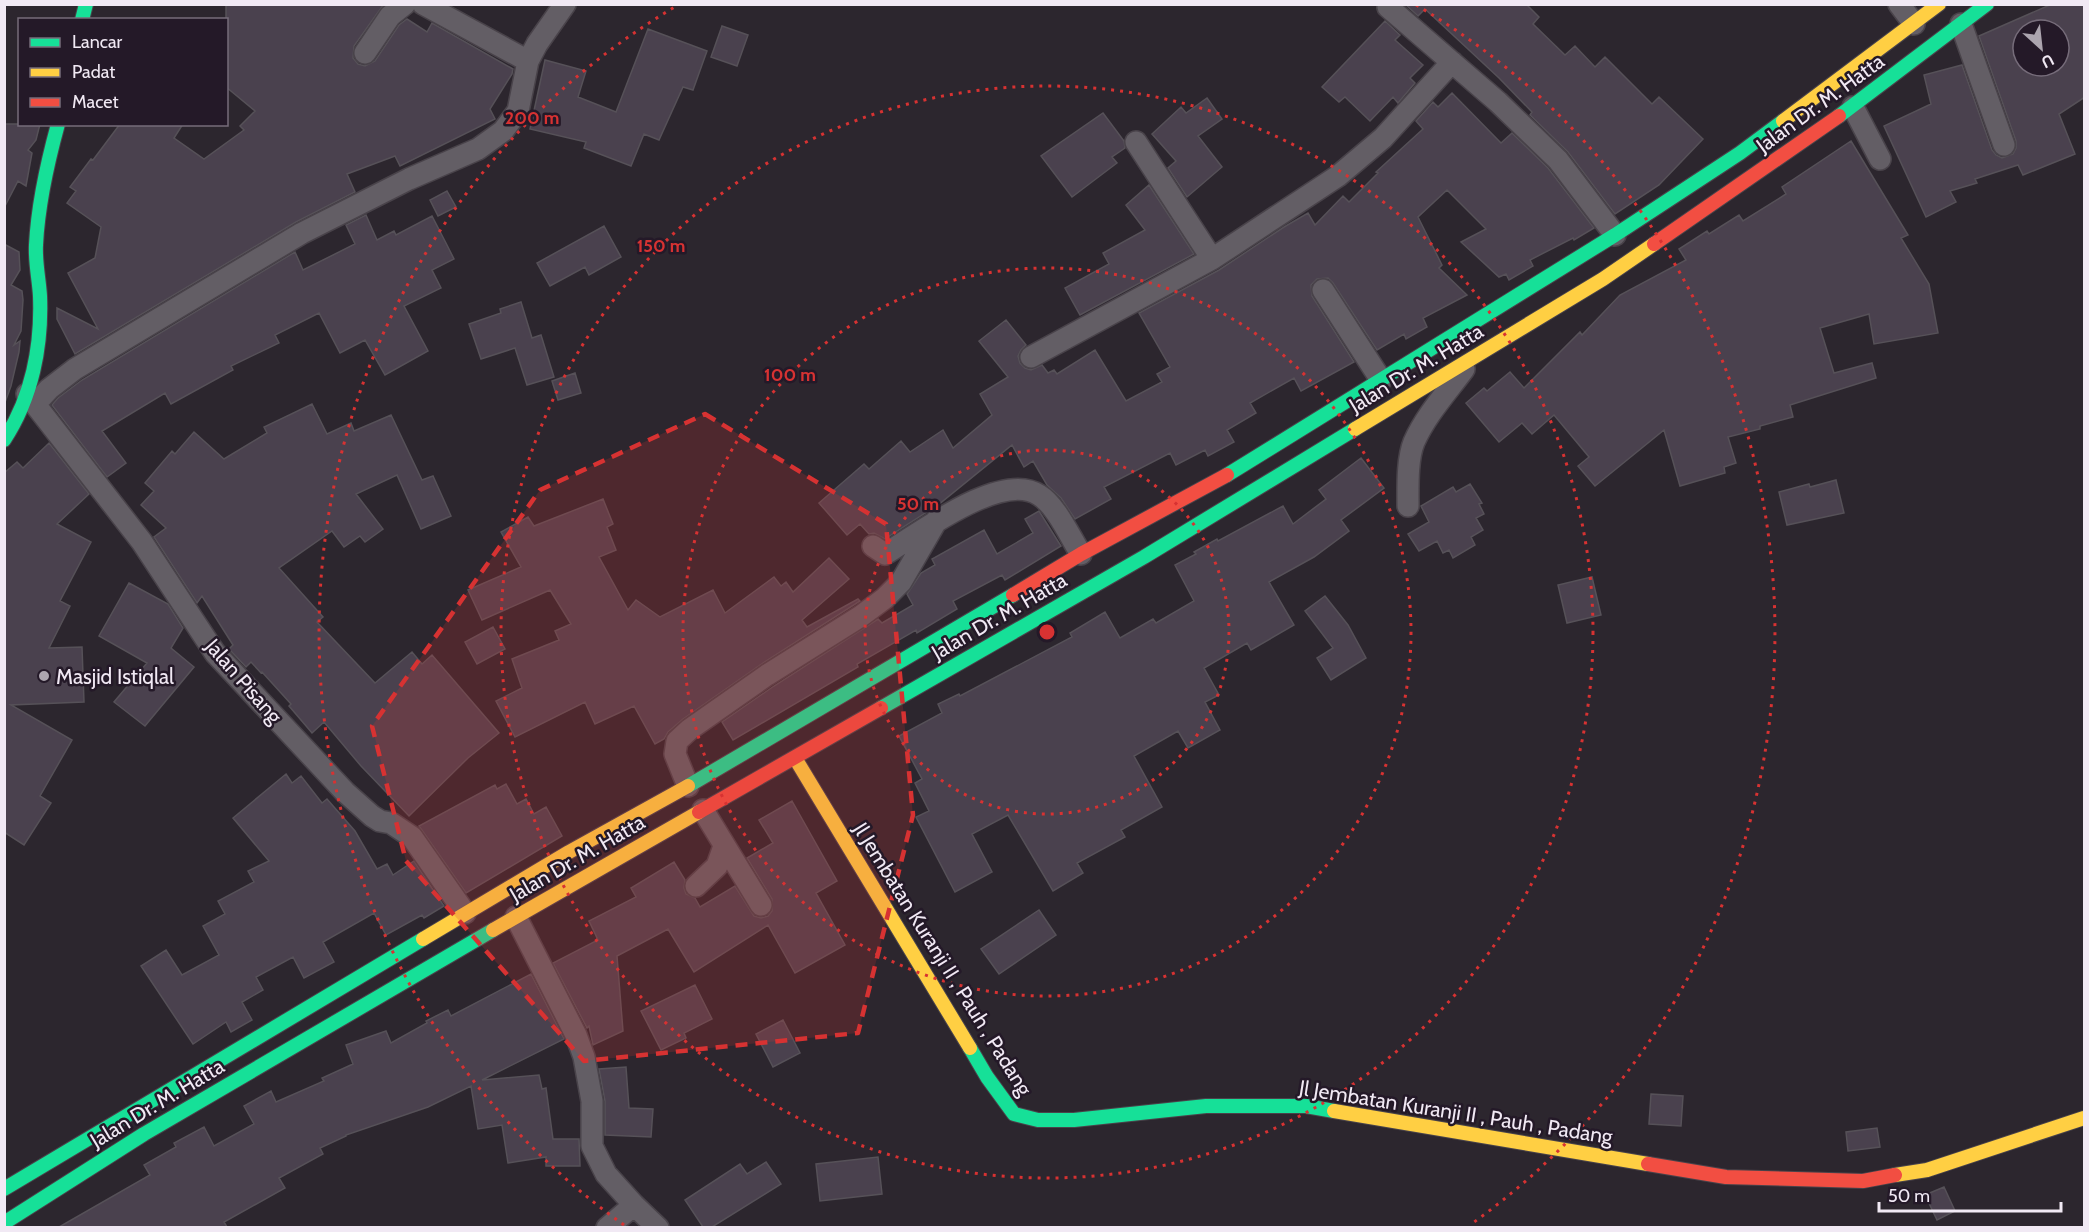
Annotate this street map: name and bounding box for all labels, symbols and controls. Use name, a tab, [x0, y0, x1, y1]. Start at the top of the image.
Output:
legend	[18, 18, 228, 126]
north arrow	[2011, 18, 2071, 78]
text: Lancar	[72, 31, 123, 53]
street label: Jalan Dr. M. Hatta	[1750, 48, 1889, 158]
text: U	[2038, 50, 2057, 72]
text: Padat	[72, 61, 115, 83]
text: Macet	[72, 91, 118, 113]
text: 200 m	[505, 107, 559, 129]
text: 150 m	[637, 235, 685, 257]
street label: Jalan Dr. M. Hatta	[1344, 318, 1488, 418]
text: 100 m	[764, 364, 816, 386]
text: 50 m	[897, 493, 939, 515]
street label: Jalan Dr. M. Hatta	[926, 567, 1071, 665]
centre of rings	[1037, 622, 1057, 642]
street label: Jalan Pisang	[200, 633, 288, 729]
place label: Masjid Istiqlal	[56, 664, 174, 690]
marker: Masjid Istiqlal	[37, 669, 51, 683]
street label: Jalan Dr. M. Hatta	[504, 809, 649, 907]
street label: Jl Jembatan Kuranji II , Pauh , Padang	[847, 817, 1038, 1101]
street label: Jalan Dr. M. Hatta	[85, 1053, 229, 1153]
street label: Jl Jembatan Kuranji II , Pauh , Padang	[1296, 1075, 1615, 1150]
scale bar	[1879, 1175, 2060, 1213]
text: 50 m	[1888, 1185, 1930, 1207]

